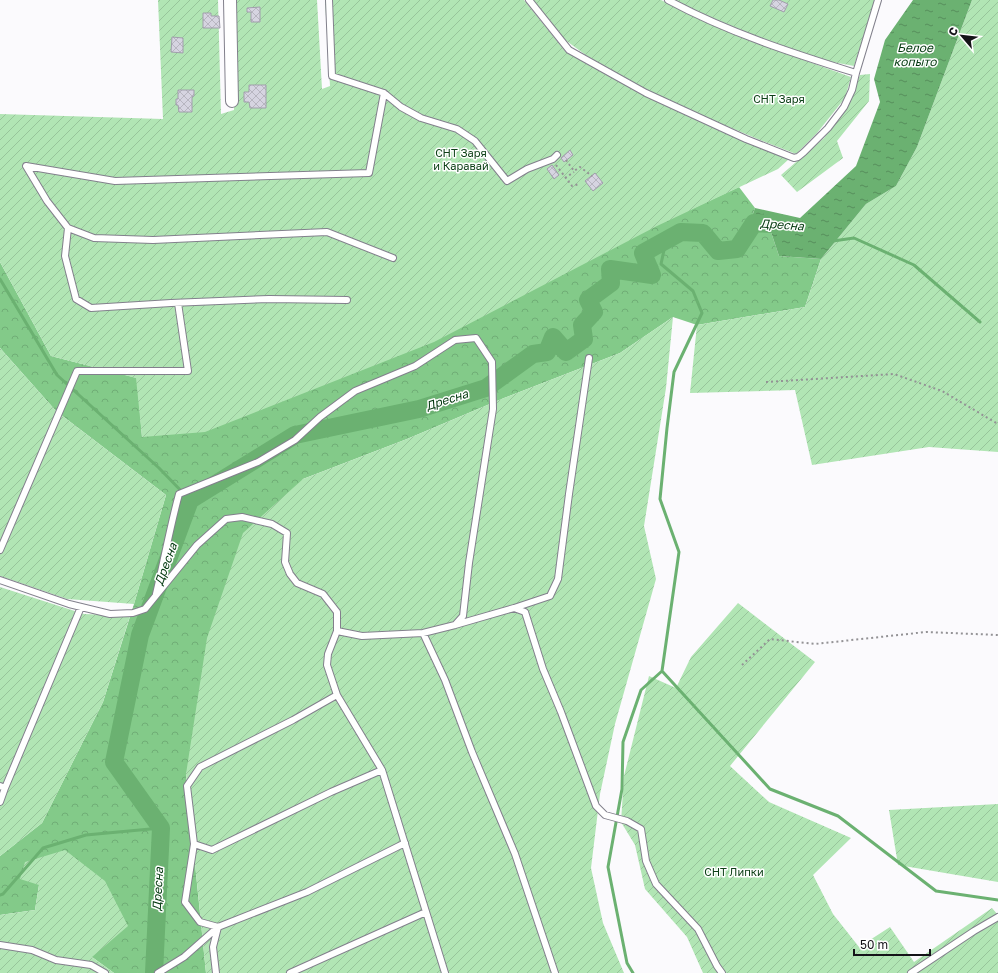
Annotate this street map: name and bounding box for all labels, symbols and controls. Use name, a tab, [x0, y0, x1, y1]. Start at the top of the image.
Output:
north arrow	[942, 16, 982, 56]
text: С	[945, 24, 960, 38]
water label: Белое копыто	[894, 40, 937, 69]
park label: СНТ Заря	[753, 92, 805, 105]
park label: СНТ Заря и Каравай	[433, 146, 489, 172]
water label: Дресна	[759, 215, 806, 234]
water label: Дресна	[423, 385, 471, 414]
water label: Дресна	[151, 540, 180, 588]
park label: СНТ Липки	[704, 865, 764, 878]
water label: Дресна	[149, 866, 166, 912]
scale bar	[854, 931, 930, 957]
text: 50 m	[860, 937, 888, 952]

